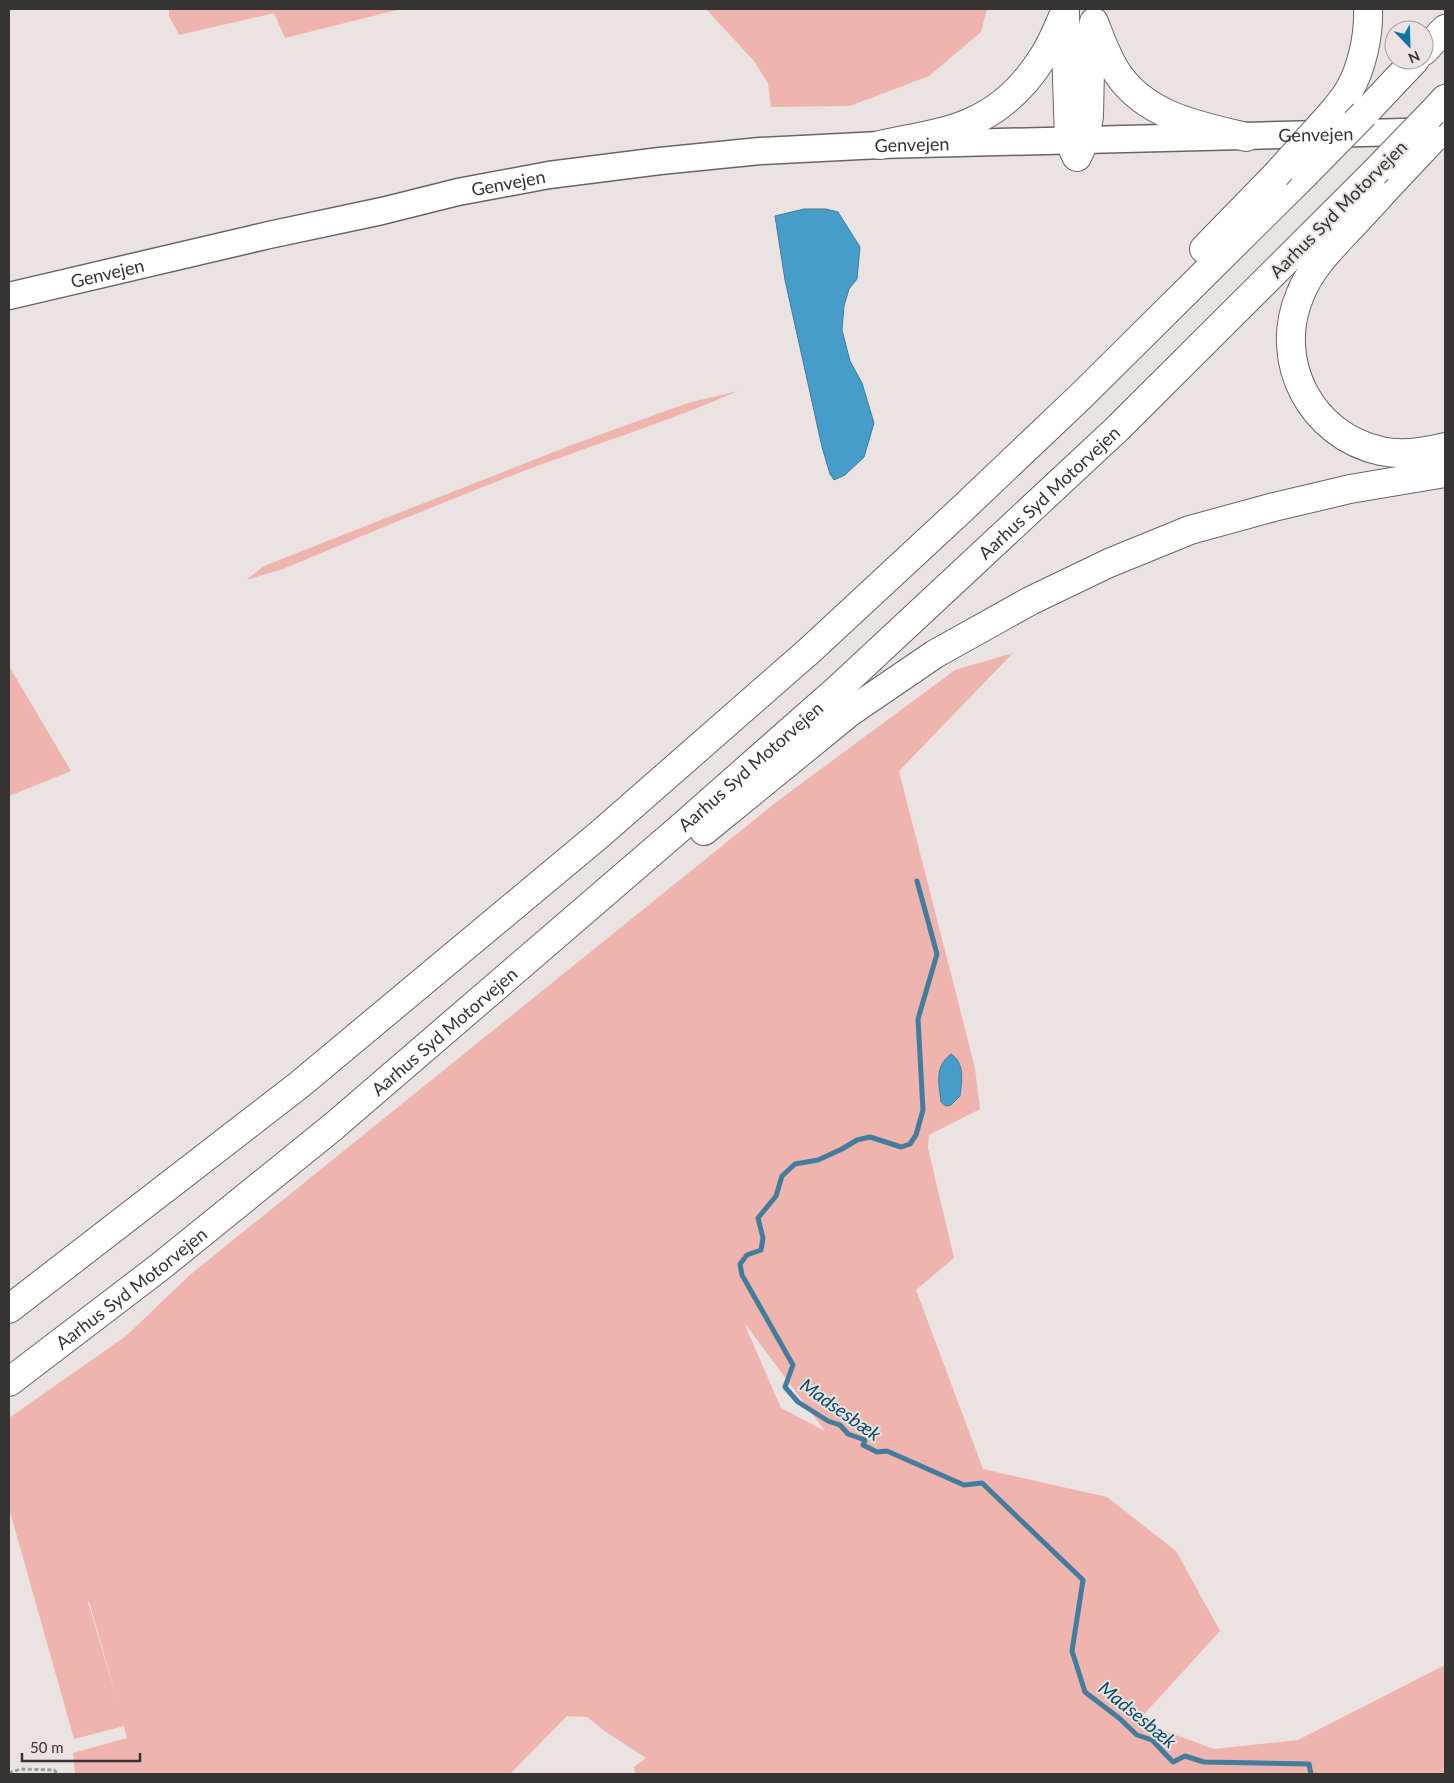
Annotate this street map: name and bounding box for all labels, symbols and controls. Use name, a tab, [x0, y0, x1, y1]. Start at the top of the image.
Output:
north arrow	[1384, 20, 1434, 70]
text: N	[1406, 47, 1423, 67]
street label: Genvejen	[1278, 122, 1354, 146]
street label: Genvejen	[874, 132, 950, 156]
street label: Aarhus Syd Motorvejen	[1265, 136, 1411, 282]
street label: Genvejen	[469, 165, 547, 200]
street label: Genvejen	[68, 254, 146, 292]
street label: Aarhus Syd Motorvejen	[973, 421, 1124, 564]
street label: Aarhus Syd Motorvejen	[673, 697, 827, 836]
street label: Aarhus Syd Motorvejen	[367, 962, 521, 1100]
street label: Aarhus Syd Motorvejen	[51, 1223, 211, 1354]
water label: Madsesbæk	[796, 1373, 887, 1446]
water label: Madsesbæk	[1095, 1676, 1182, 1753]
scale bar	[22, 1730, 140, 1762]
text: 50 m	[30, 1738, 64, 1756]

